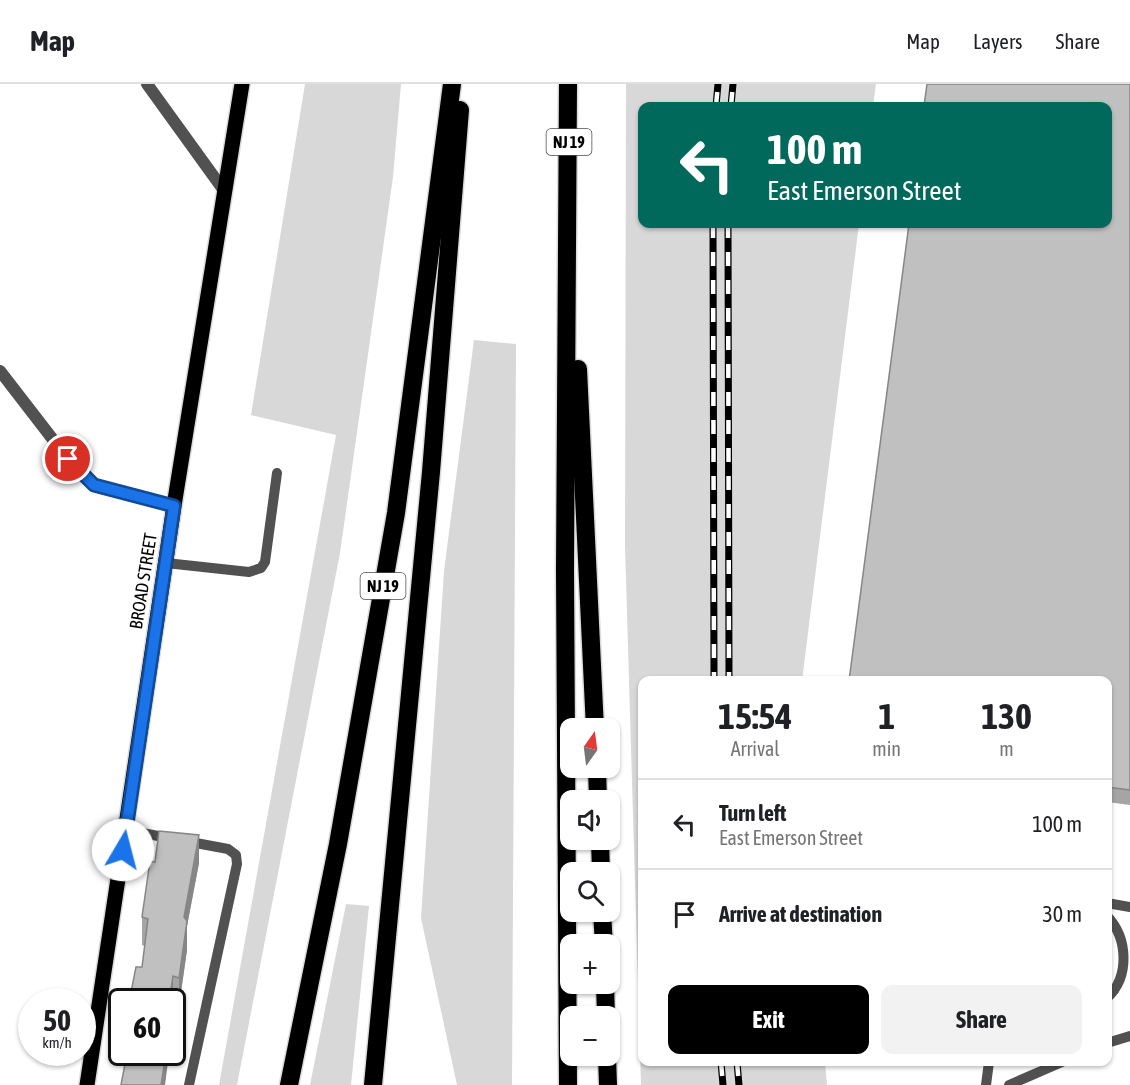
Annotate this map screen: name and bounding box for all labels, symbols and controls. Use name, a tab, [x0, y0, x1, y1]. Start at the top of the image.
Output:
text: Map	[30, 25, 75, 57]
text: Map	[906, 29, 940, 53]
text: Layers	[973, 29, 1023, 53]
text: Share	[1056, 29, 1100, 53]
text: 100 m	[767, 125, 862, 173]
icon: left	[668, 126, 746, 204]
road number: NJ 19	[546, 129, 592, 155]
text: East Emerson Street	[767, 175, 961, 206]
pin	[42, 433, 93, 484]
icon: arrive	[51, 442, 84, 475]
street label: BROAD STREET	[125, 531, 161, 631]
road number: NJ 19	[360, 573, 406, 599]
text: 15:54	[718, 695, 792, 737]
text: 1	[878, 695, 895, 737]
text: 130	[981, 695, 1032, 737]
north arrow	[560, 718, 620, 778]
map controls	[560, 718, 620, 1066]
text: Arrival	[731, 737, 780, 760]
text: min	[872, 737, 901, 760]
text: m	[999, 737, 1014, 760]
button: sound	[560, 790, 620, 850]
text: Turn left	[719, 800, 786, 826]
icon: left	[668, 808, 701, 841]
text: 100 m	[1032, 811, 1082, 837]
position arrow	[91, 818, 155, 882]
text: East Emerson Street	[719, 826, 863, 849]
button: search	[560, 862, 620, 922]
icon: arrive	[668, 898, 701, 931]
text: Arrive at destination	[719, 901, 882, 927]
text: 30 m	[1042, 901, 1082, 927]
button: +	[560, 934, 620, 994]
button: Exit	[668, 985, 869, 1054]
button: Share	[881, 985, 1082, 1054]
speed limit sign: 60	[108, 988, 186, 1066]
text: 50	[43, 1003, 71, 1037]
button: −	[560, 1006, 620, 1066]
text: km/h	[42, 1034, 72, 1051]

